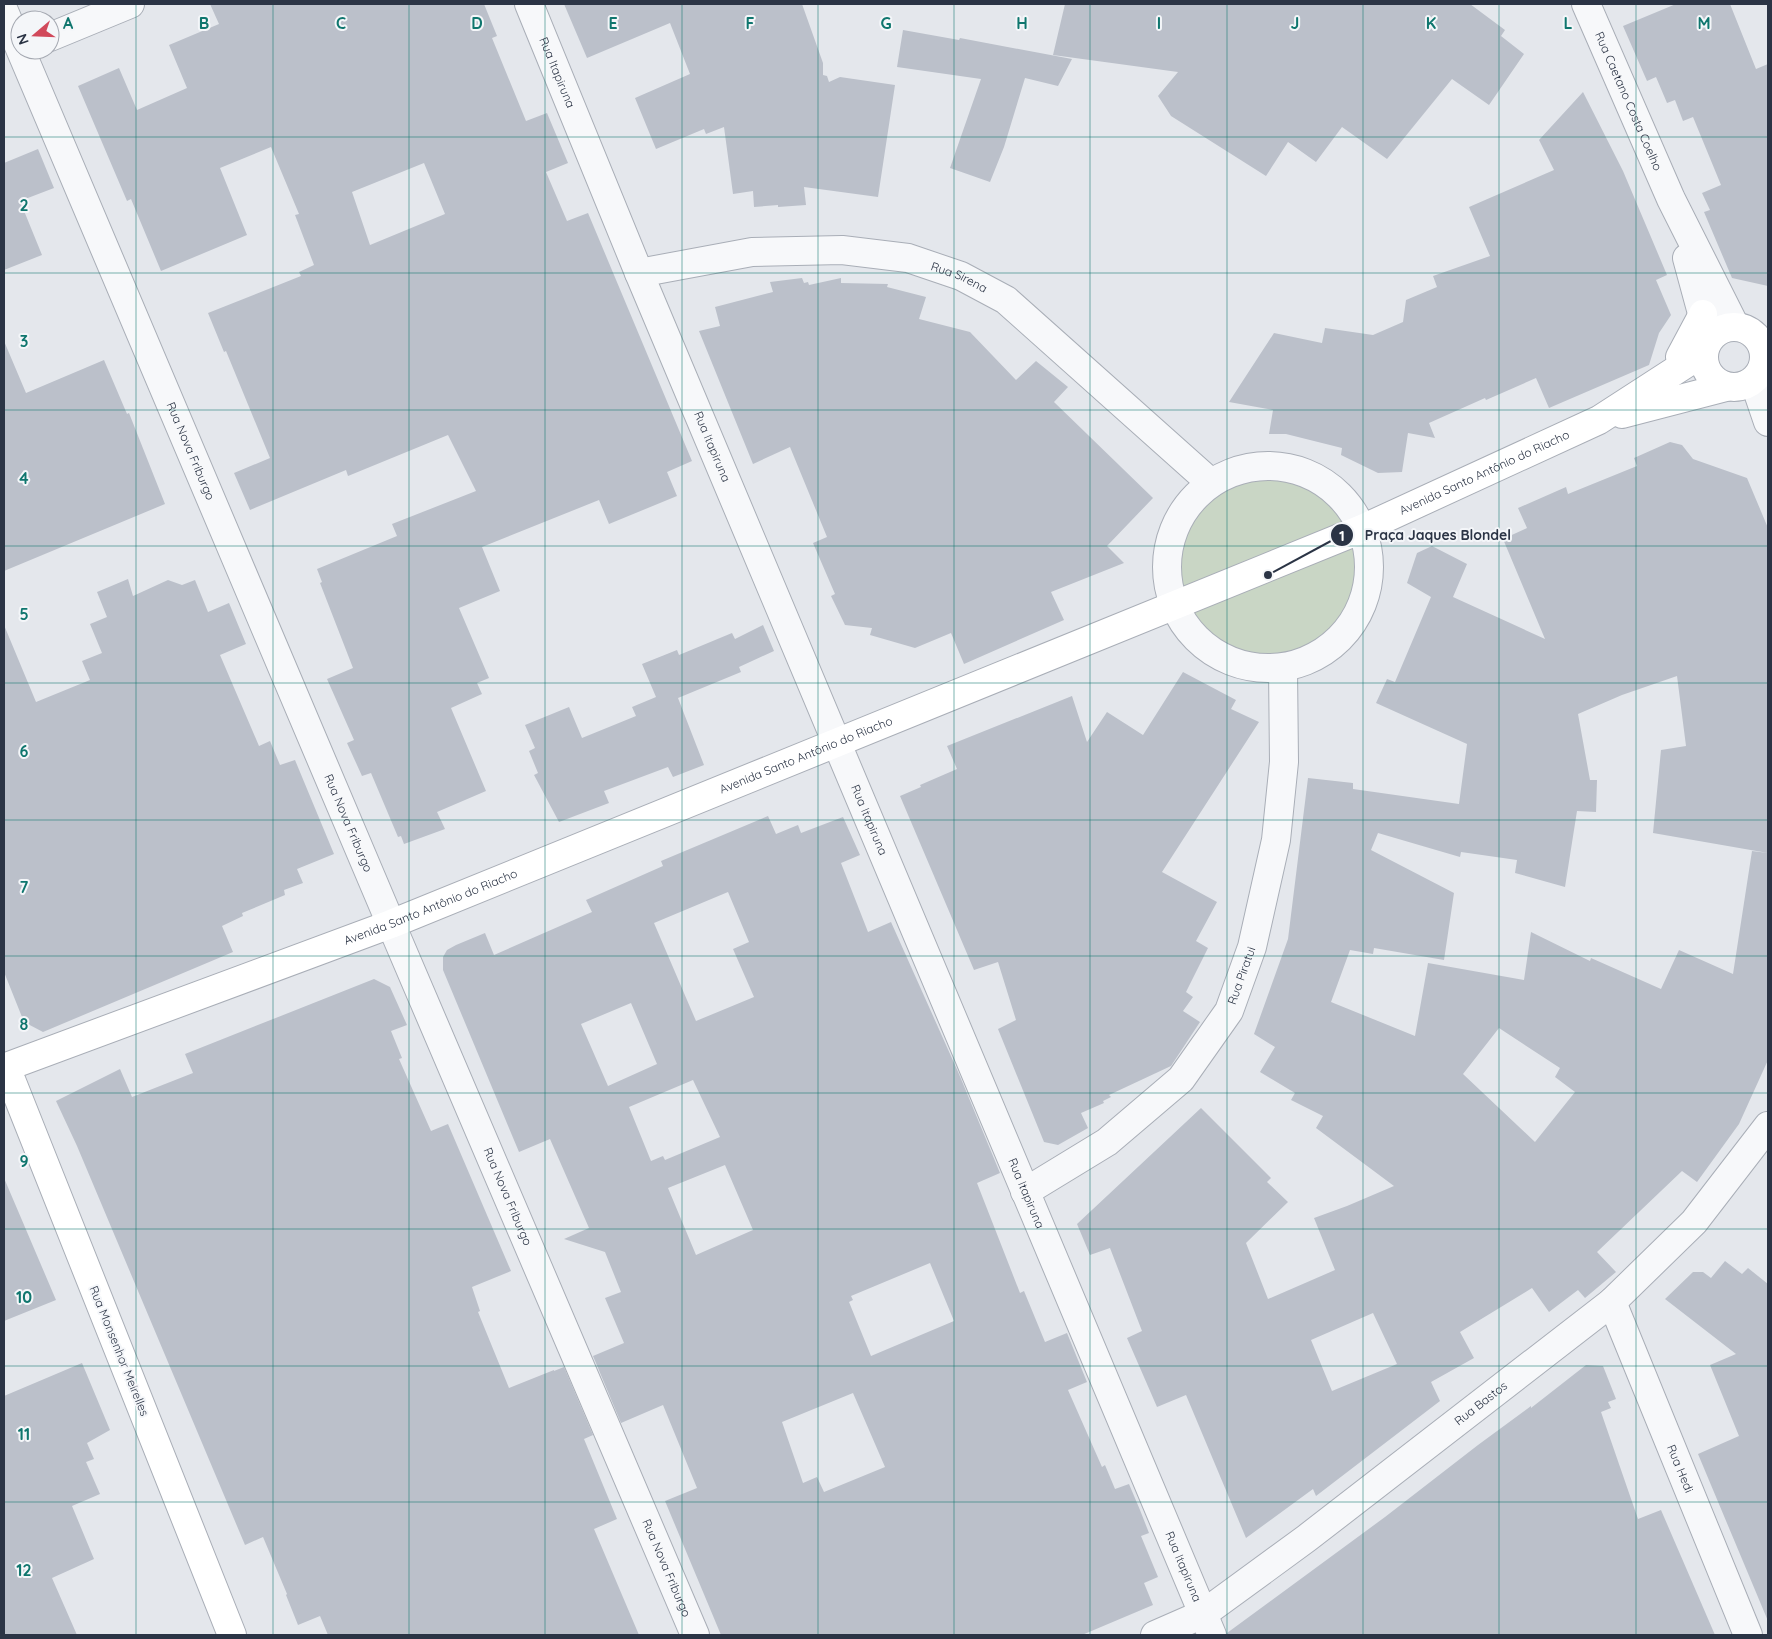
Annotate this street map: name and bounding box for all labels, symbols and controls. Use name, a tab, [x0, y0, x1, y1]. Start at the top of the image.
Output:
north arrow	[10, 10, 60, 60]
text: A	[63, 13, 74, 33]
text: B	[199, 13, 209, 33]
text: C	[336, 13, 346, 33]
text: D	[471, 13, 483, 33]
text: E	[608, 13, 618, 33]
text: F	[746, 13, 755, 33]
text: G	[880, 13, 892, 33]
text: H	[1016, 13, 1028, 33]
text: I	[1157, 13, 1161, 33]
text: J	[1291, 13, 1299, 33]
text: K	[1426, 13, 1436, 33]
text: L	[1564, 13, 1573, 33]
text: M	[1697, 13, 1711, 33]
street label: Rua Caetano Costa Coelho	[1592, 29, 1666, 173]
text: N	[13, 31, 33, 47]
street label: Rua Itapiruna	[536, 35, 579, 110]
text: 2	[19, 195, 29, 215]
street label: Rua Sirena	[929, 258, 990, 296]
text: 3	[20, 331, 28, 351]
street label: Rua Nova Friburgo	[164, 400, 218, 502]
street label: Rua Itapiruna	[691, 409, 734, 484]
street label: Avenida Santo Antônio do Riacho	[1397, 427, 1572, 518]
text: 4	[19, 468, 29, 488]
callout: Praça Jaques Blondel	[1330, 521, 1521, 550]
text: 1	[1339, 526, 1345, 545]
text: Praça Jaques Blondel	[1365, 526, 1511, 544]
text: 5	[19, 604, 29, 624]
street label: Avenida Santo Antônio do Riacho	[717, 713, 895, 797]
text: 6	[20, 741, 29, 761]
street label: Rua Nova Friburgo	[321, 772, 376, 874]
street label: Rua Itapiruna	[848, 782, 891, 857]
street label: Avenida Santo Antônio do Riacho	[342, 865, 519, 948]
text: 7	[20, 877, 29, 897]
street label: Rua Piratui	[1224, 945, 1258, 1006]
text: 8	[20, 1014, 29, 1034]
street label: Rua Nova Friburgo	[480, 1145, 536, 1248]
text: 9	[19, 1151, 29, 1171]
street label: Rua Itapiruna	[1005, 1155, 1048, 1231]
street label: Rua Monsenhor Meirelles	[86, 1284, 153, 1418]
text: 10	[16, 1287, 32, 1307]
street label: Rua Bastos	[1451, 1378, 1510, 1428]
text: 11	[18, 1424, 30, 1444]
street label: Rua Hedi	[1664, 1442, 1697, 1495]
street label: Rua Nova Friburgo	[639, 1517, 694, 1619]
street label: Rua Itapiruna	[1162, 1529, 1205, 1604]
text: 12	[16, 1560, 32, 1580]

